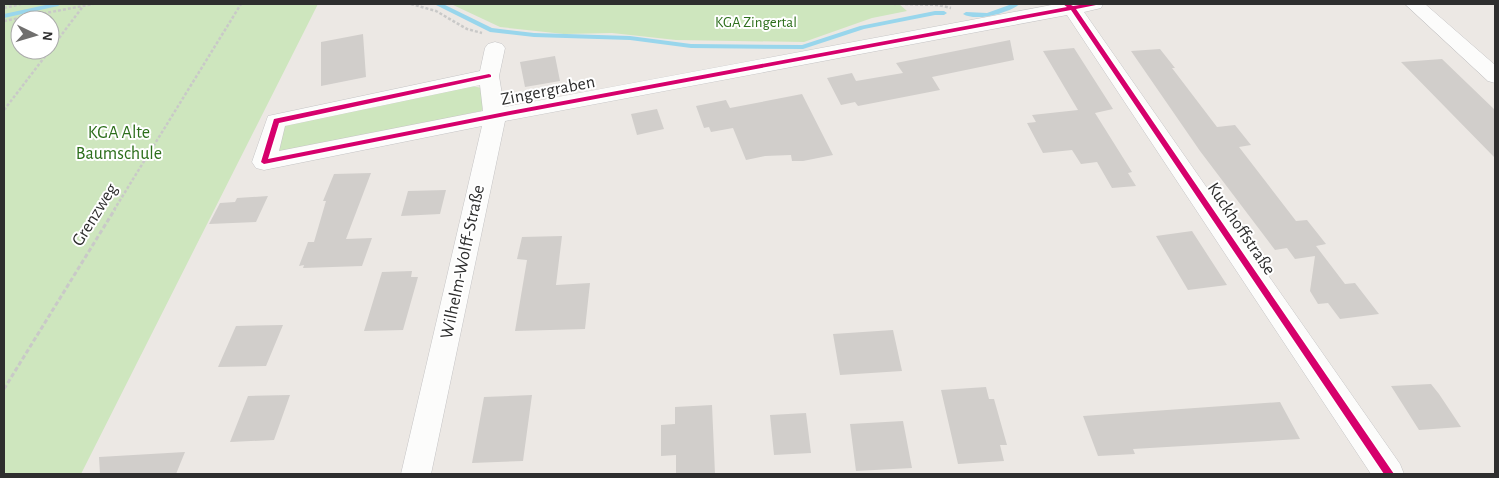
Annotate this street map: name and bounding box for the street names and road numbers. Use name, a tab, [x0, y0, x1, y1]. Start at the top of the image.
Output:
street label: Zingergraben	[499, 73, 597, 109]
street label: Grenzweg	[69, 180, 121, 249]
street label: Kuckhoffstraße	[1204, 180, 1278, 278]
street label: Wilhelm-Wolff-Straße	[438, 183, 488, 341]

